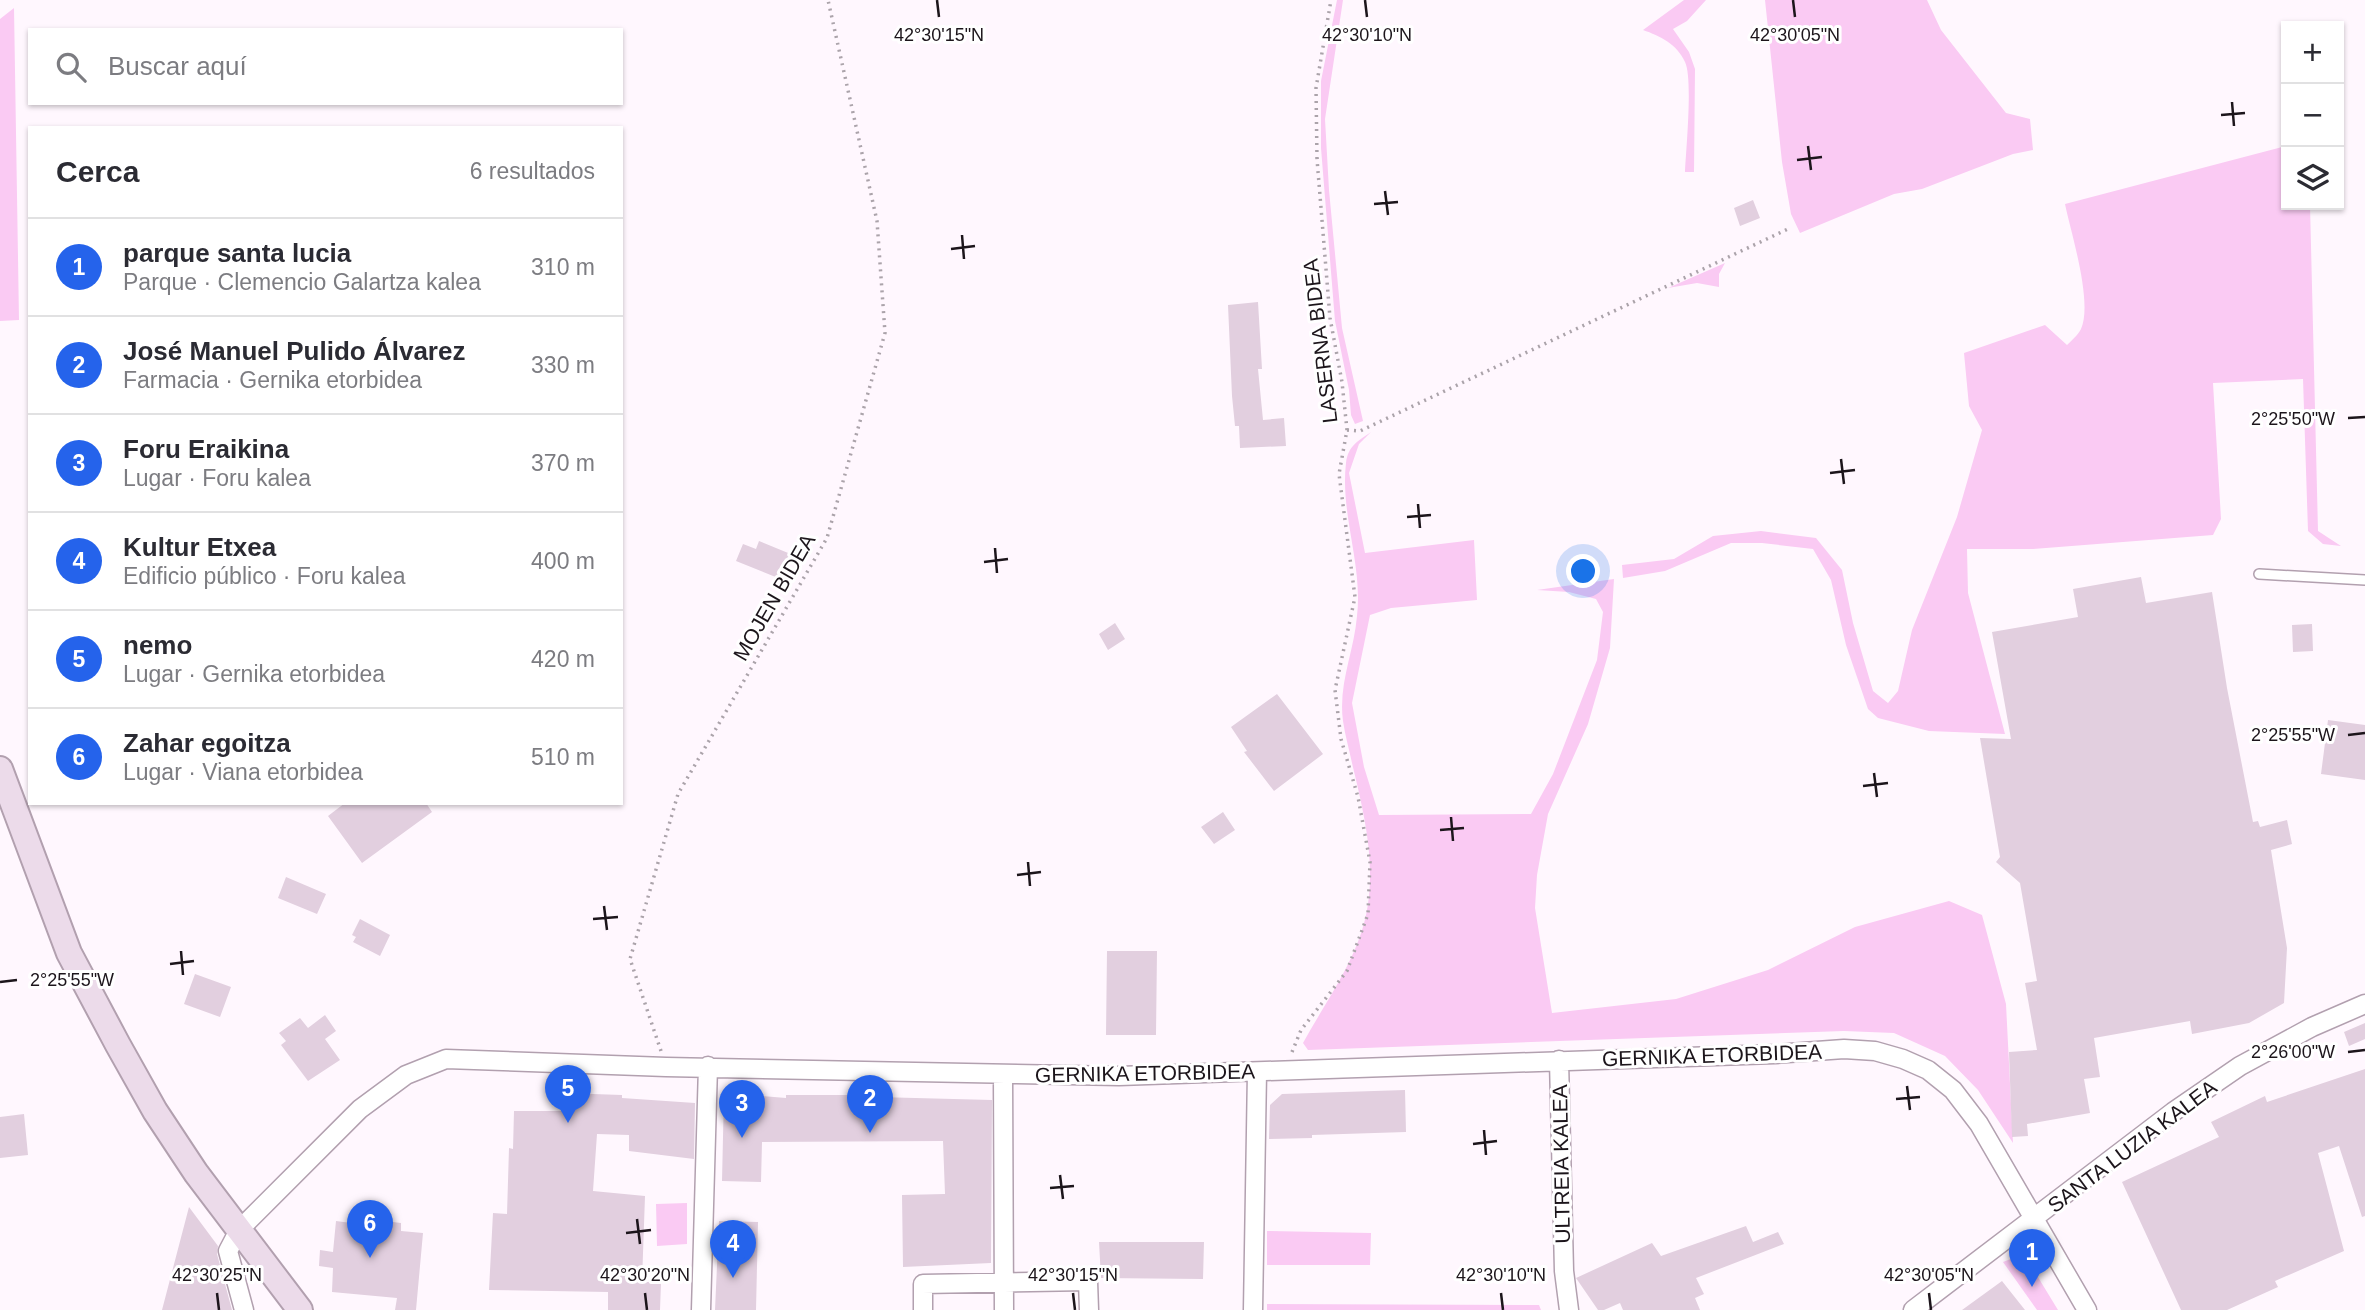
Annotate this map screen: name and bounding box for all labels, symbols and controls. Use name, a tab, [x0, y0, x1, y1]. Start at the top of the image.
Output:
map controls	[2281, 21, 2344, 210]
button: +	[2281, 21, 2344, 84]
text: 42°30'15"N	[894, 25, 984, 45]
text: 42°30'10"N	[1322, 25, 1412, 45]
text: 42°30'05"N	[1750, 25, 1840, 45]
search box	[28, 28, 623, 105]
icon: search	[52, 48, 90, 86]
text: Buscar aquí	[108, 51, 247, 81]
button: −	[2281, 84, 2344, 147]
button: layers	[2281, 147, 2344, 210]
text: Cerca	[56, 155, 139, 188]
text: 6 resultados	[470, 158, 595, 184]
text: parque santa lucia	[123, 238, 351, 268]
text: 1	[73, 254, 85, 280]
text: 310 m	[531, 254, 595, 280]
street label: LASERNA BIDEA	[1298, 257, 1342, 425]
text: Parque · Clemencio Galartza kalea	[123, 269, 481, 295]
text: José Manuel Pulido Álvarez	[123, 336, 465, 366]
text: 2	[73, 352, 85, 378]
text: 330 m	[531, 352, 595, 378]
text: Farmacia · Gernika etorbidea	[123, 367, 422, 393]
text: 2°25'50"W	[2251, 409, 2335, 429]
text: Foru Eraikina	[123, 434, 289, 464]
text: 3	[73, 450, 85, 476]
text: 370 m	[531, 450, 595, 476]
text: Lugar · Foru kalea	[123, 465, 311, 491]
street label: MOJEN BIDEA	[728, 530, 820, 664]
text: Kultur Etxea	[123, 532, 276, 562]
text: 4	[73, 548, 85, 574]
text: 400 m	[531, 548, 595, 574]
your location	[1566, 554, 1600, 588]
text: Edificio público · Foru kalea	[123, 563, 406, 589]
text: nemo	[123, 630, 192, 660]
text: 5	[73, 646, 85, 672]
text: 420 m	[531, 646, 595, 672]
text: Lugar · Gernika etorbidea	[123, 661, 385, 687]
text: 2°25'55"W	[2251, 725, 2335, 745]
text: Zahar egoitza	[123, 728, 291, 758]
text: 6	[73, 744, 85, 770]
text: 510 m	[531, 744, 595, 770]
text: Lugar · Viana etorbidea	[123, 759, 363, 785]
text: 2°25'55"W	[30, 970, 114, 990]
street label: GERNIKA ETORBIDEA	[1602, 1040, 1822, 1070]
text: 2°26'00"W	[2251, 1042, 2335, 1062]
street label: GERNIKA ETORBIDEA	[1035, 1060, 1255, 1086]
pin: 5	[545, 1065, 591, 1123]
pin: 2	[847, 1075, 893, 1133]
street label: SANTA LUZIA KALEA	[2043, 1075, 2221, 1217]
pin: 3	[719, 1080, 765, 1138]
street label: ULTREIA KALEA	[1548, 1084, 1574, 1244]
pin: 6	[347, 1200, 393, 1258]
pin: 4	[710, 1220, 756, 1278]
pin: 1	[2009, 1229, 2055, 1287]
text: 42°30'25"N	[172, 1265, 262, 1285]
text: 42°30'20"N	[600, 1265, 690, 1285]
text: 42°30'15"N	[1028, 1265, 1118, 1285]
text: 42°30'10"N	[1456, 1265, 1546, 1285]
text: 42°30'05"N	[1884, 1265, 1974, 1285]

